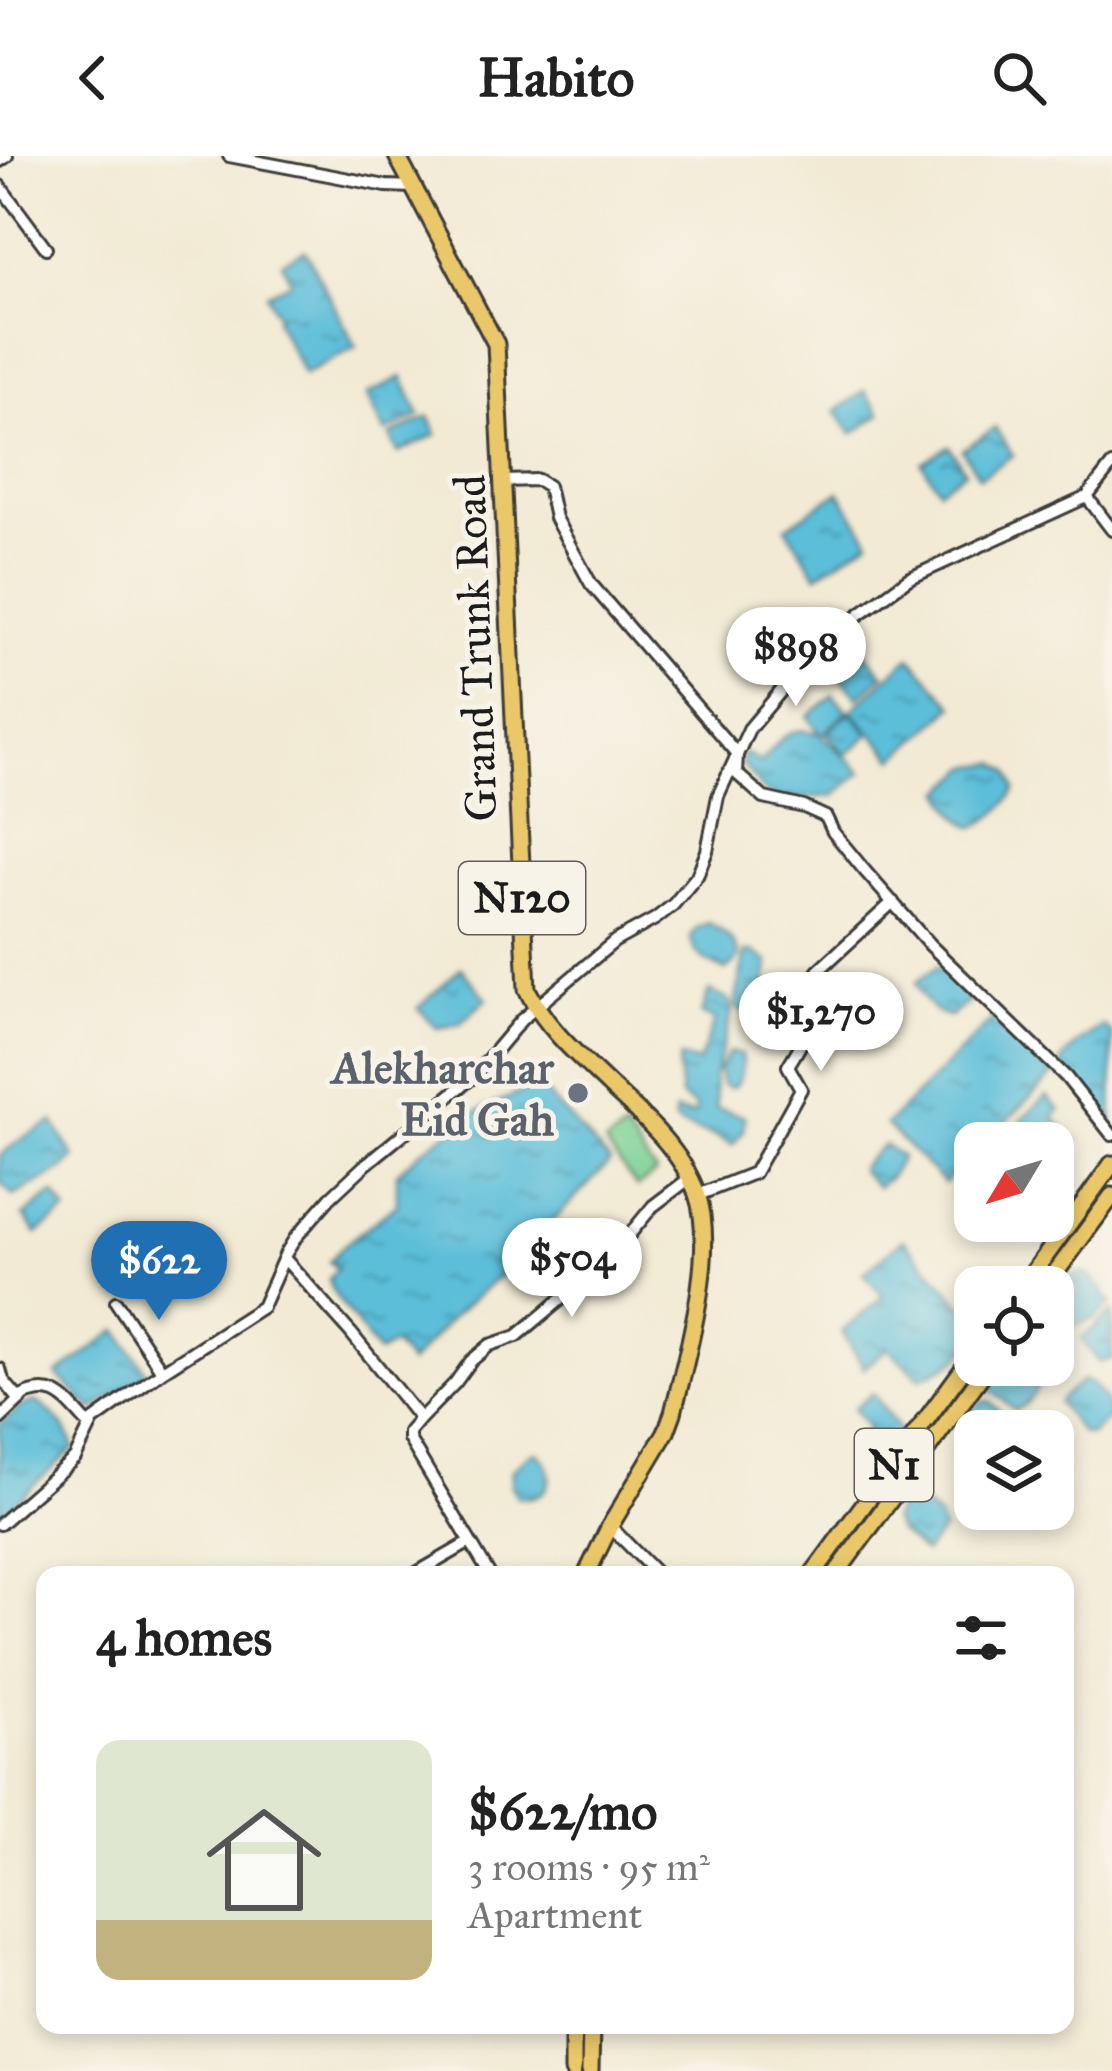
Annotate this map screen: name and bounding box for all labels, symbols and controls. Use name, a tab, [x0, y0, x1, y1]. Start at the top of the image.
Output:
icon: back	[60, 45, 126, 111]
text: Habito	[478, 45, 634, 111]
icon: search	[986, 45, 1052, 111]
street label: Grand Trunk Road	[441, 473, 509, 822]
pin: $898	[725, 607, 867, 709]
text: $898	[753, 622, 839, 670]
road number: N120	[459, 862, 585, 934]
pin: $1,270	[723, 972, 919, 1074]
text: $1,270	[766, 987, 876, 1035]
place label: Alekharchar Eid Gah	[329, 1040, 555, 1147]
marker: Alekharchar Eid Gah	[565, 1080, 591, 1106]
north arrow	[954, 1122, 1074, 1242]
map controls	[954, 1122, 1074, 1530]
pin: $504	[501, 1218, 643, 1320]
pin: $622	[88, 1221, 230, 1323]
text: $504	[529, 1233, 615, 1281]
text: $622	[118, 1236, 200, 1284]
button: locate	[954, 1266, 1074, 1386]
button: layers	[954, 1410, 1074, 1530]
road number: N1	[855, 1429, 933, 1501]
icon: filters	[948, 1605, 1014, 1671]
text: 4 homes	[96, 1607, 272, 1669]
text: $622/mo	[468, 1781, 657, 1843]
icon: home	[192, 1788, 336, 1932]
text: 3 rooms · 95 m²	[468, 1843, 710, 1891]
text: Apartment	[468, 1891, 642, 1939]

